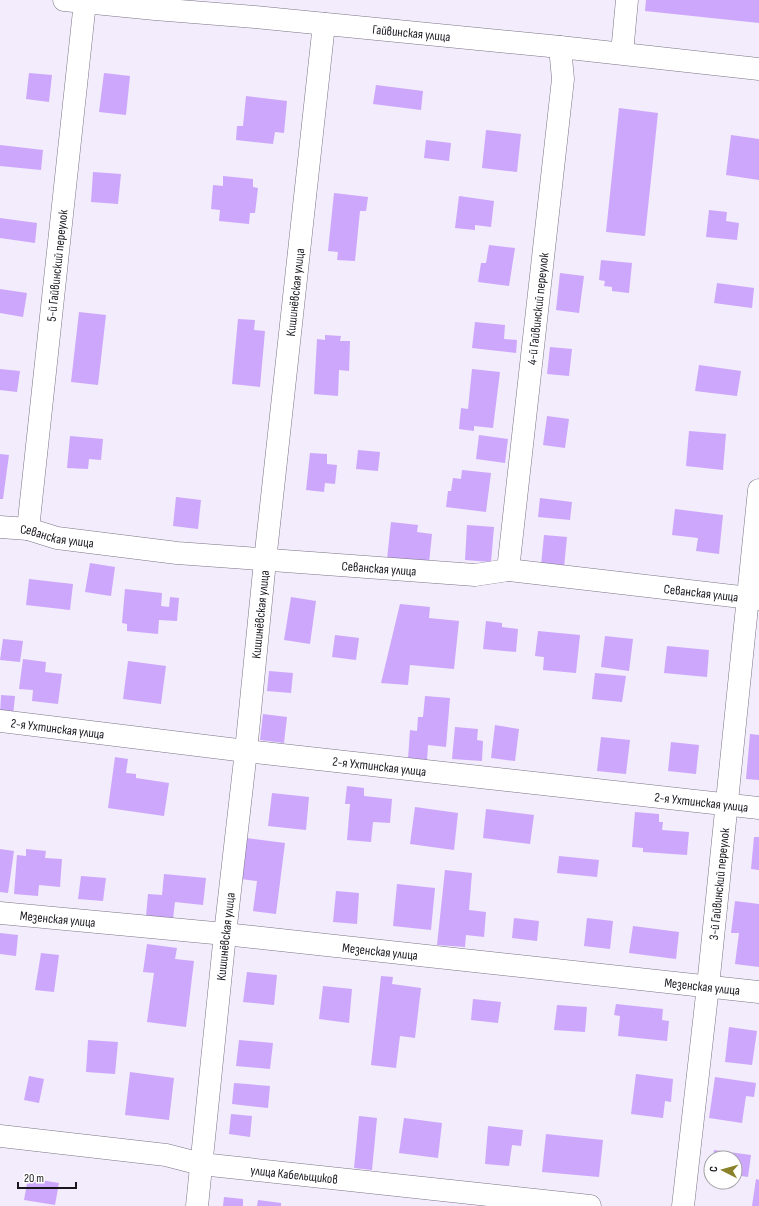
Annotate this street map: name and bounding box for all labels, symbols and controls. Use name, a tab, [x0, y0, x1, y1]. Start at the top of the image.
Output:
street label: Гайвинская улица	[372, 22, 451, 45]
street label: 5-й Гайвинский переулок	[43, 209, 71, 322]
street label: Кишинёвская улица	[283, 247, 308, 337]
street label: 4-й Гайвинский переулок	[524, 252, 553, 366]
street label: Севанская улица	[20, 521, 95, 552]
street label: Севанская улица	[341, 558, 417, 580]
street label: Кишинёвская улица	[248, 569, 273, 659]
street label: Севанская улица	[663, 581, 739, 606]
street label: 2-я Ухтинская улица	[10, 715, 105, 743]
street label: 2-я Ухтинская улица	[331, 754, 427, 780]
street label: 2-я Ухтинская улица	[653, 789, 749, 816]
street label: 3-й Гайвинский переулок	[706, 827, 733, 941]
street label: Кишинёвская улица	[213, 892, 239, 981]
street label: Мезенская улица	[19, 908, 96, 931]
street label: Мезенская улица	[341, 940, 419, 964]
street label: Мезенская улица	[663, 975, 741, 999]
north arrow	[703, 1150, 743, 1190]
street label: улица Кабельщиков	[250, 1162, 339, 1188]
scale bar	[18, 1164, 76, 1190]
text: С	[707, 1165, 720, 1172]
text: 20 m	[24, 1171, 44, 1186]

